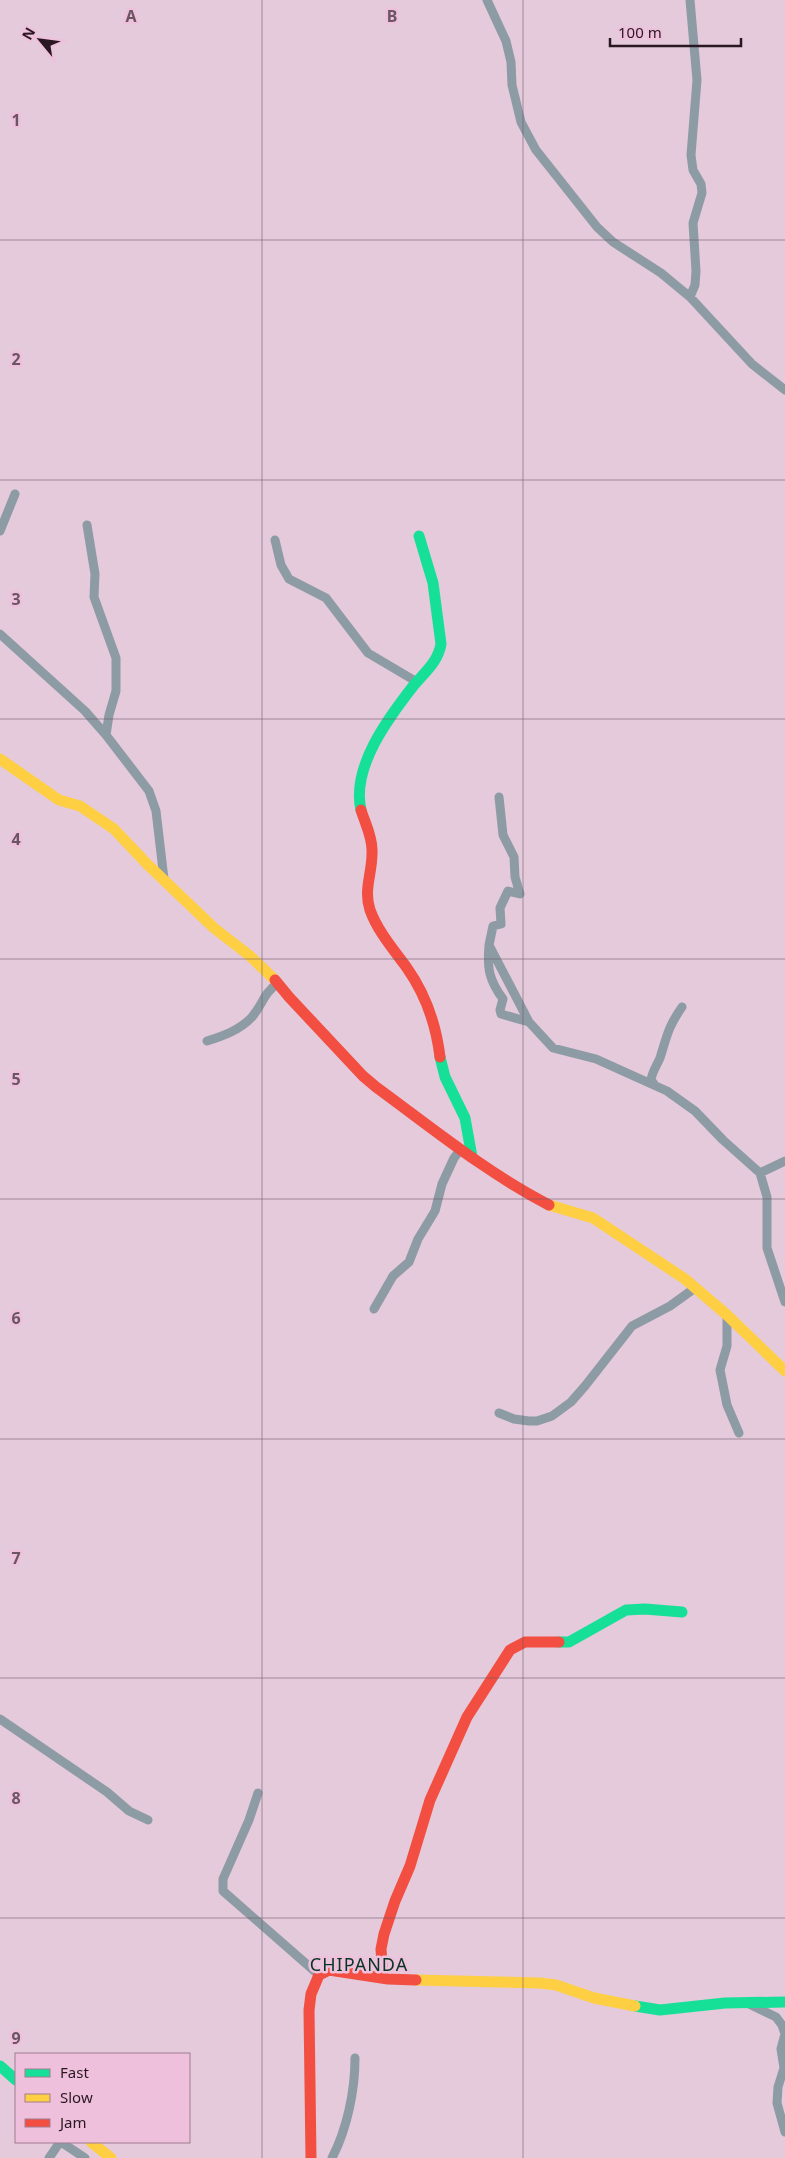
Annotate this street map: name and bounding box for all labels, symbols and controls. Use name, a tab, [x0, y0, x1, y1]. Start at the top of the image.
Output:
text: A	[125, 5, 137, 27]
text: B	[387, 5, 397, 27]
north arrow	[15, 15, 65, 65]
scale bar	[610, 15, 741, 47]
text: 100 m	[618, 22, 662, 42]
text: N	[17, 24, 39, 43]
text: 1	[11, 109, 21, 131]
text: 2	[11, 348, 21, 370]
text: 3	[11, 588, 21, 610]
text: 4	[11, 828, 21, 850]
text: 5	[11, 1068, 21, 1090]
text: 6	[11, 1307, 21, 1329]
text: 7	[11, 1547, 21, 1569]
text: 8	[11, 1787, 21, 1809]
district label: CHIPANDA	[310, 1952, 408, 1976]
text: 9	[11, 2027, 21, 2049]
legend	[15, 2053, 190, 2143]
text: Fast	[60, 2062, 89, 2082]
text: Slow	[60, 2087, 93, 2107]
text: Jam	[58, 2112, 87, 2132]

